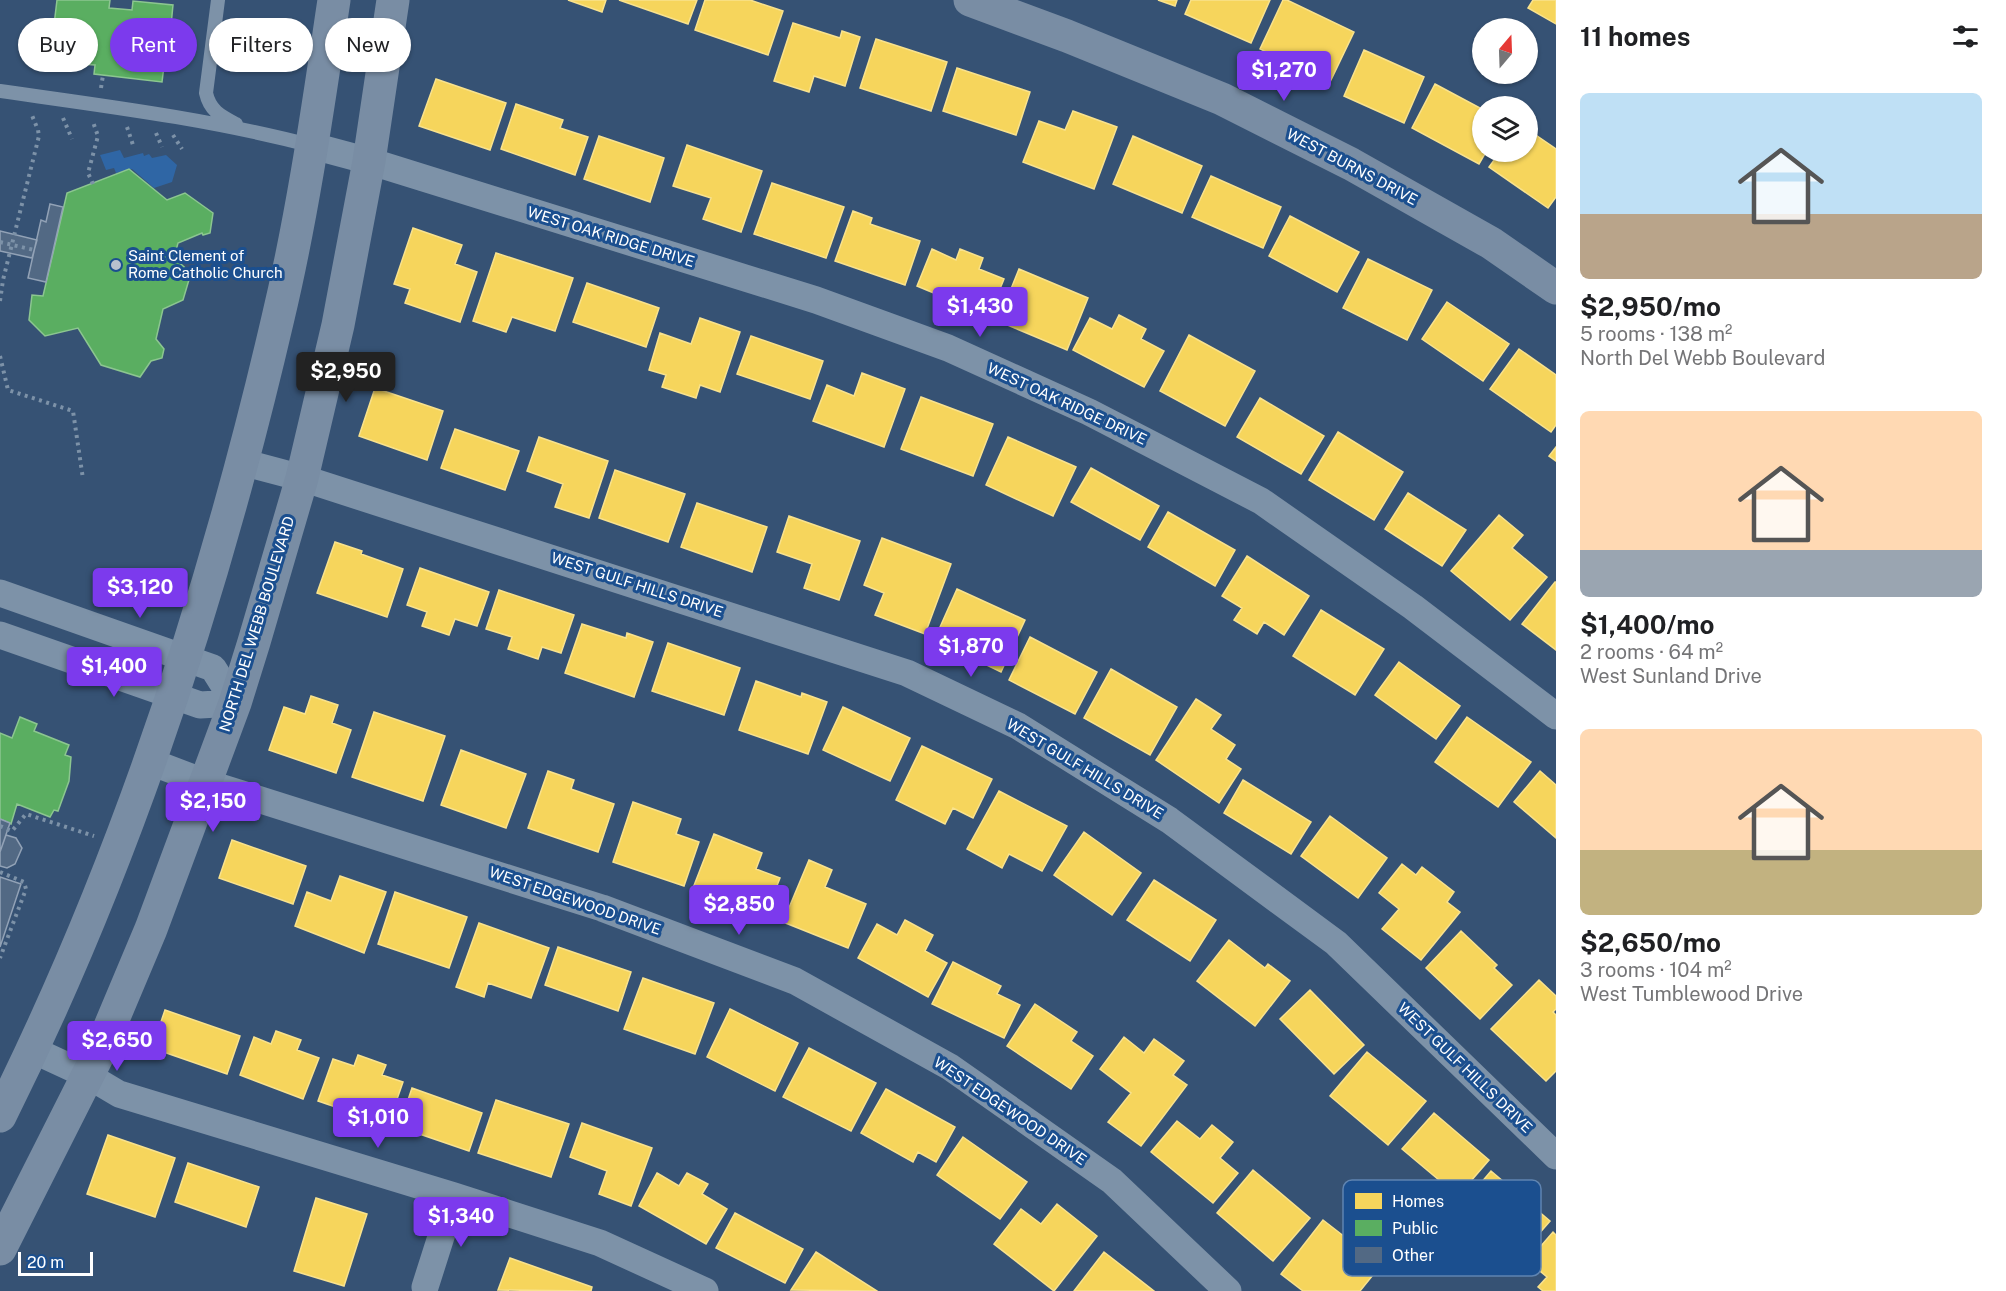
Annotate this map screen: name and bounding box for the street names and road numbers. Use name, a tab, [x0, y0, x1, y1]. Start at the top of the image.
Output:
street label: WEST BURNS DRIVE	[1284, 125, 1421, 208]
street label: WEST OAK RIDGE DRIVE	[525, 203, 697, 270]
street label: WEST OAK RIDGE DRIVE	[985, 359, 1150, 448]
street label: NORTH DEL WEBB BOULEVARD	[216, 514, 297, 734]
street label: WEST GULF HILLS DRIVE	[549, 549, 725, 620]
street label: WEST GULF HILLS DRIVE	[1004, 715, 1167, 822]
street label: WEST EDGEWOOD DRIVE	[487, 863, 663, 938]
street label: WEST GULF HILLS DRIVE	[1395, 999, 1536, 1136]
street label: WEST EDGEWOOD DRIVE	[931, 1053, 1090, 1168]

